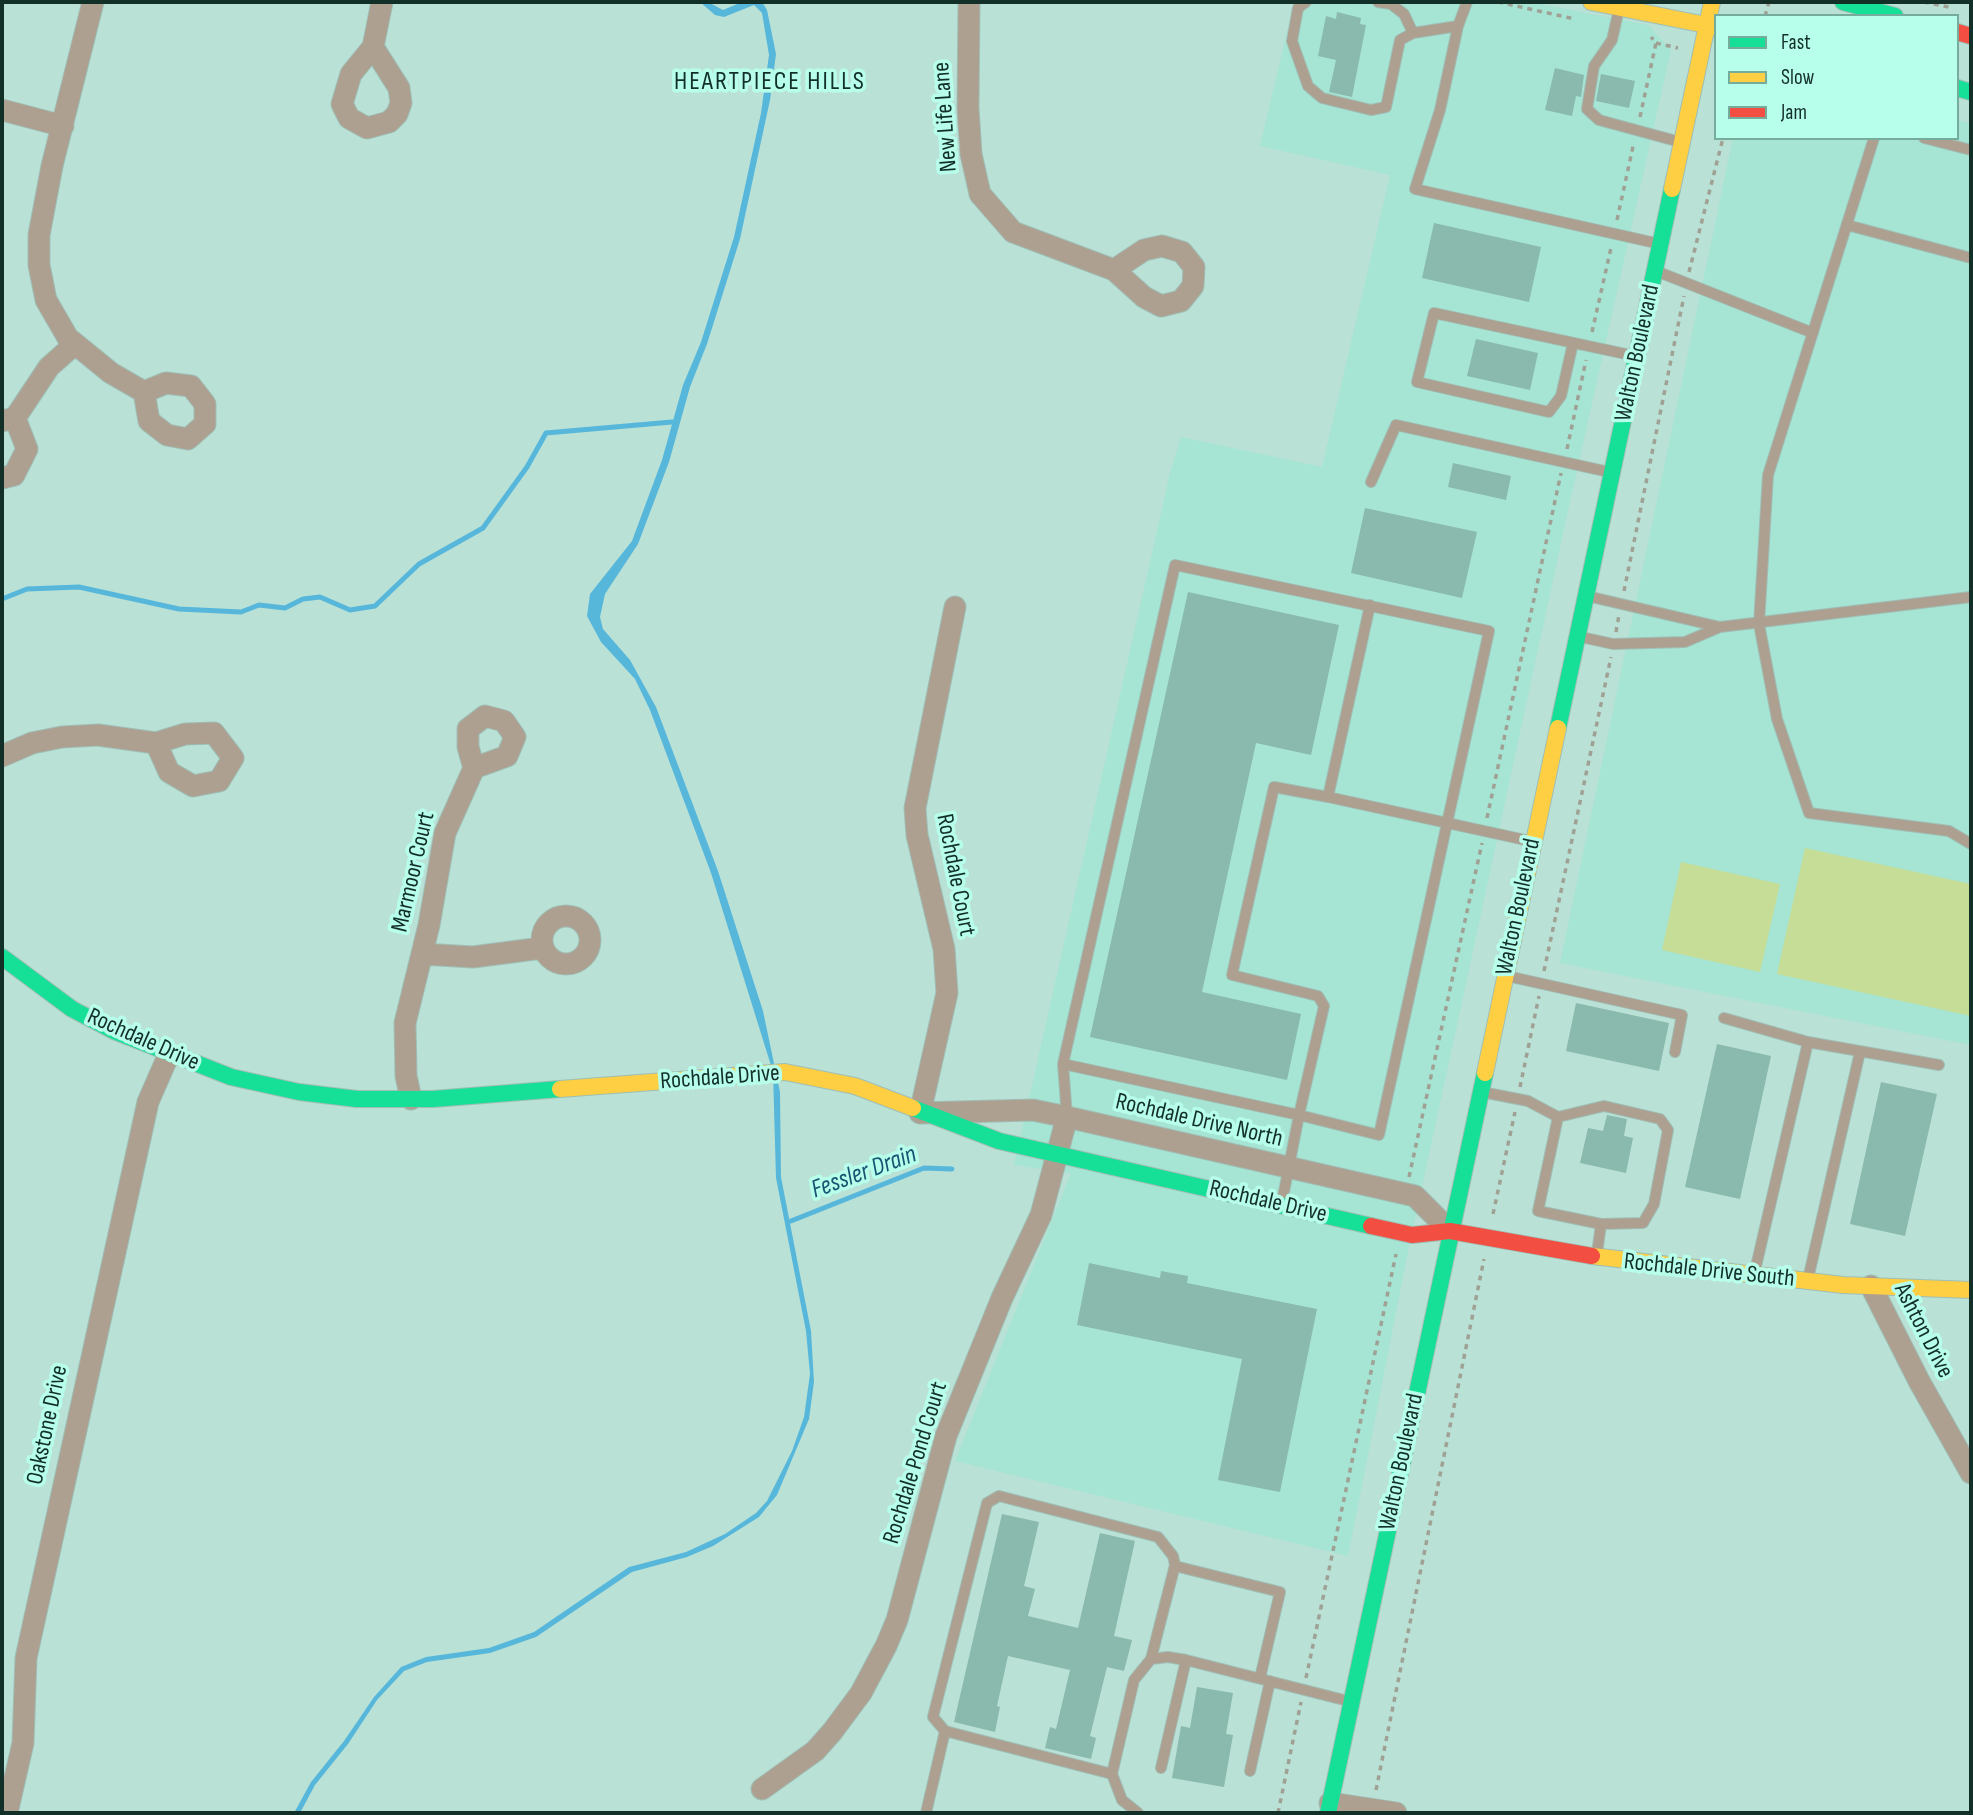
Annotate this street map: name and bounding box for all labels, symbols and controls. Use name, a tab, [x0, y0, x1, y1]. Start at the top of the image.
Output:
legend	[1714, 14, 1959, 140]
text: Fast	[1781, 30, 1811, 55]
street label: New Life Lane	[928, 61, 964, 173]
text: Slow	[1781, 65, 1814, 90]
district label: HEARTPIECE HILLS	[676, 66, 864, 98]
text: Jam	[1781, 100, 1807, 125]
street label: Walton Boulevard	[1609, 282, 1667, 424]
street label: Marmoor Court	[386, 809, 442, 935]
street label: Rochdale Court	[929, 812, 981, 938]
street label: Walton Boulevard	[1490, 836, 1548, 978]
street label: Rochdale Drive	[82, 1002, 204, 1078]
street label: Rochdale Drive	[659, 1059, 781, 1097]
street label: Rochdale Drive North	[1113, 1088, 1285, 1154]
water label: Fessler Drain	[807, 1140, 921, 1206]
street label: Rochdale Drive	[1206, 1175, 1330, 1229]
street label: Rochdale Drive South	[1622, 1248, 1796, 1294]
street label: Ashton Drive	[1887, 1279, 1959, 1383]
street label: Oakstone Drive	[21, 1363, 75, 1487]
street label: Rochdale Pond Court	[878, 1379, 954, 1547]
street label: Walton Boulevard	[1373, 1391, 1431, 1533]

